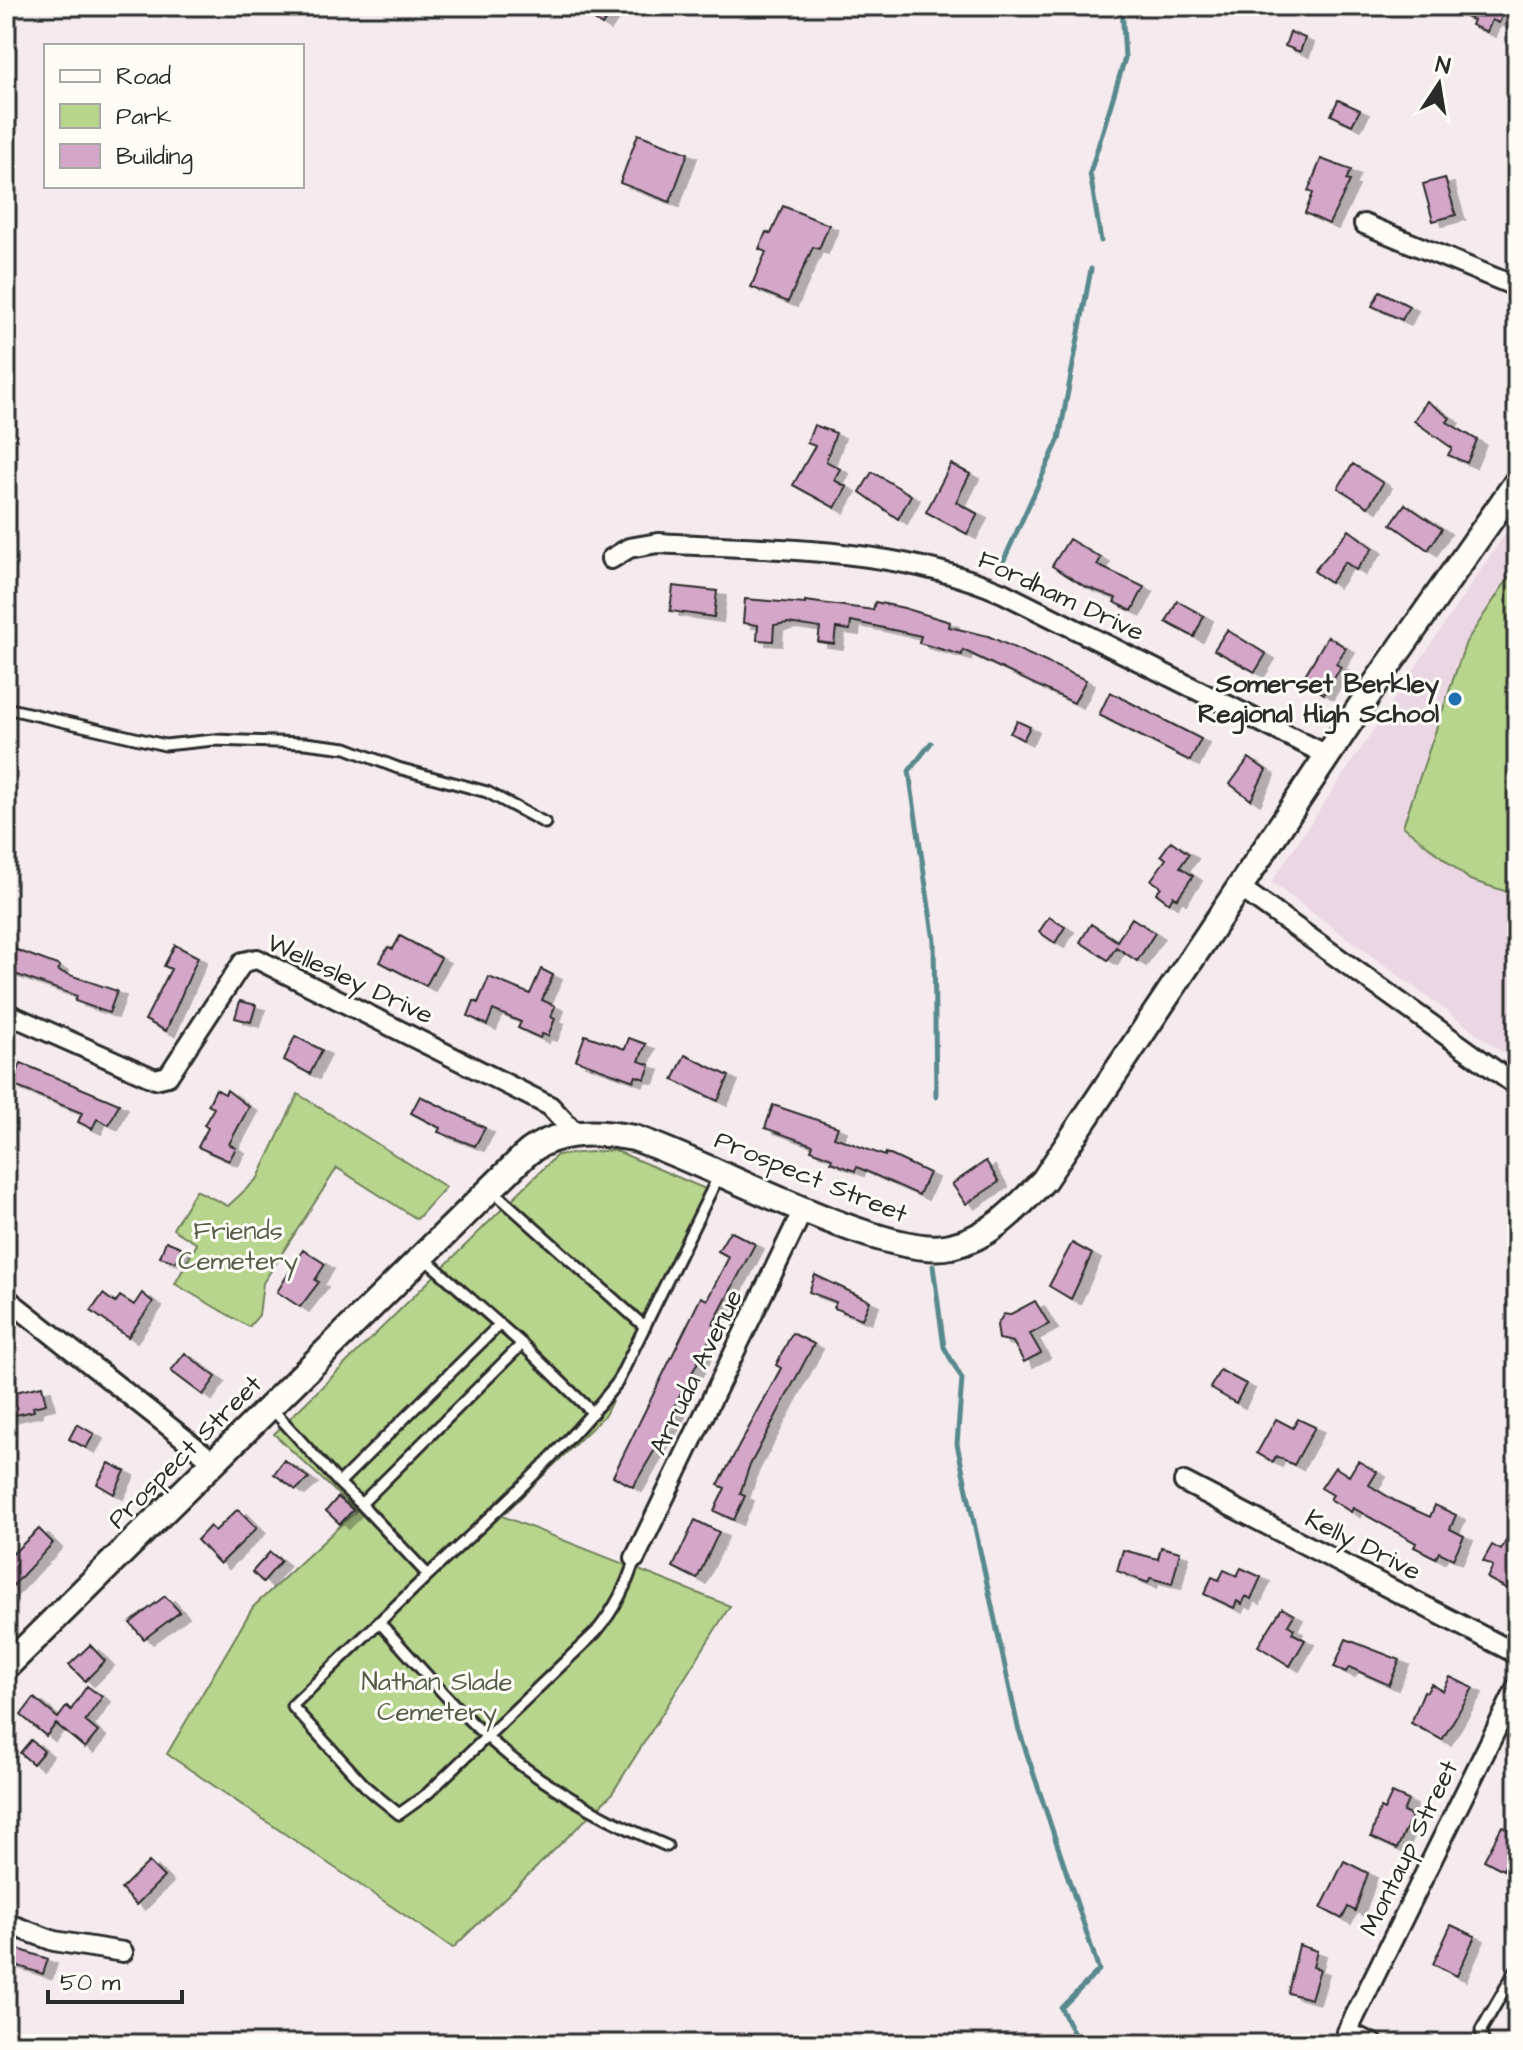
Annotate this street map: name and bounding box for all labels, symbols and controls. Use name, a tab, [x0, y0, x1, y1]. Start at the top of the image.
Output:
legend	[44, 44, 304, 188]
north arrow	[1399, 44, 1479, 124]
text: N	[1433, 49, 1453, 83]
text: Road	[116, 60, 171, 94]
text: Park	[116, 100, 172, 134]
text: Building	[116, 140, 193, 175]
street label: Fordham Drive	[972, 542, 1150, 650]
place label: Somerset Berkley Regional High School	[1198, 666, 1440, 735]
marker: Somerset Berkley Regional High School	[1446, 690, 1464, 708]
street label: Wellesley Drive	[260, 925, 439, 1035]
street label: Prospect Street	[709, 1122, 913, 1232]
park label: Friends Cemetery	[178, 1213, 298, 1281]
street label: Arruda Avenue	[640, 1283, 752, 1461]
street label: Prospect Street	[100, 1367, 270, 1537]
street label: Kelly Drive	[1298, 1501, 1427, 1591]
park label: Nathan Slade Cemetery	[362, 1664, 512, 1732]
street label: Montaup Street	[1351, 1754, 1467, 1942]
scale bar	[48, 1954, 182, 2004]
text: 50 m	[60, 1966, 121, 2000]

